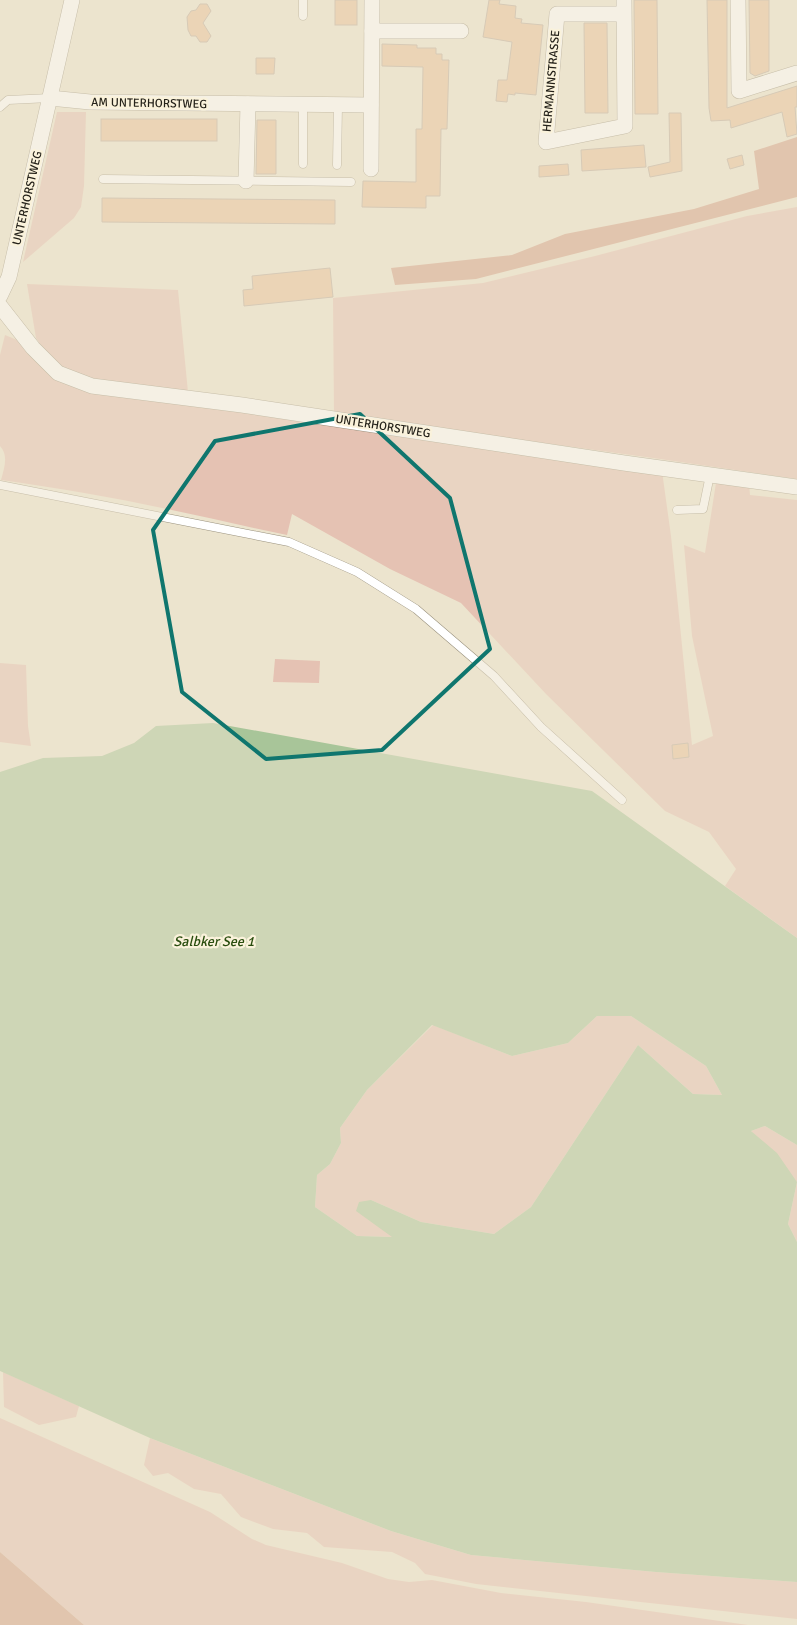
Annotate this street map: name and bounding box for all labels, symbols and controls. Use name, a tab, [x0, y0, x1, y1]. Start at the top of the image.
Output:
street label: HERMANNSTRASSE	[540, 29, 563, 133]
street label: AM UNTERHORSTWEG	[91, 95, 207, 112]
street label: UNTERHORSTWEG	[9, 150, 46, 247]
street label: UNTERHORSTWEG	[334, 412, 432, 441]
water label: Salbker See 1	[174, 933, 255, 950]

